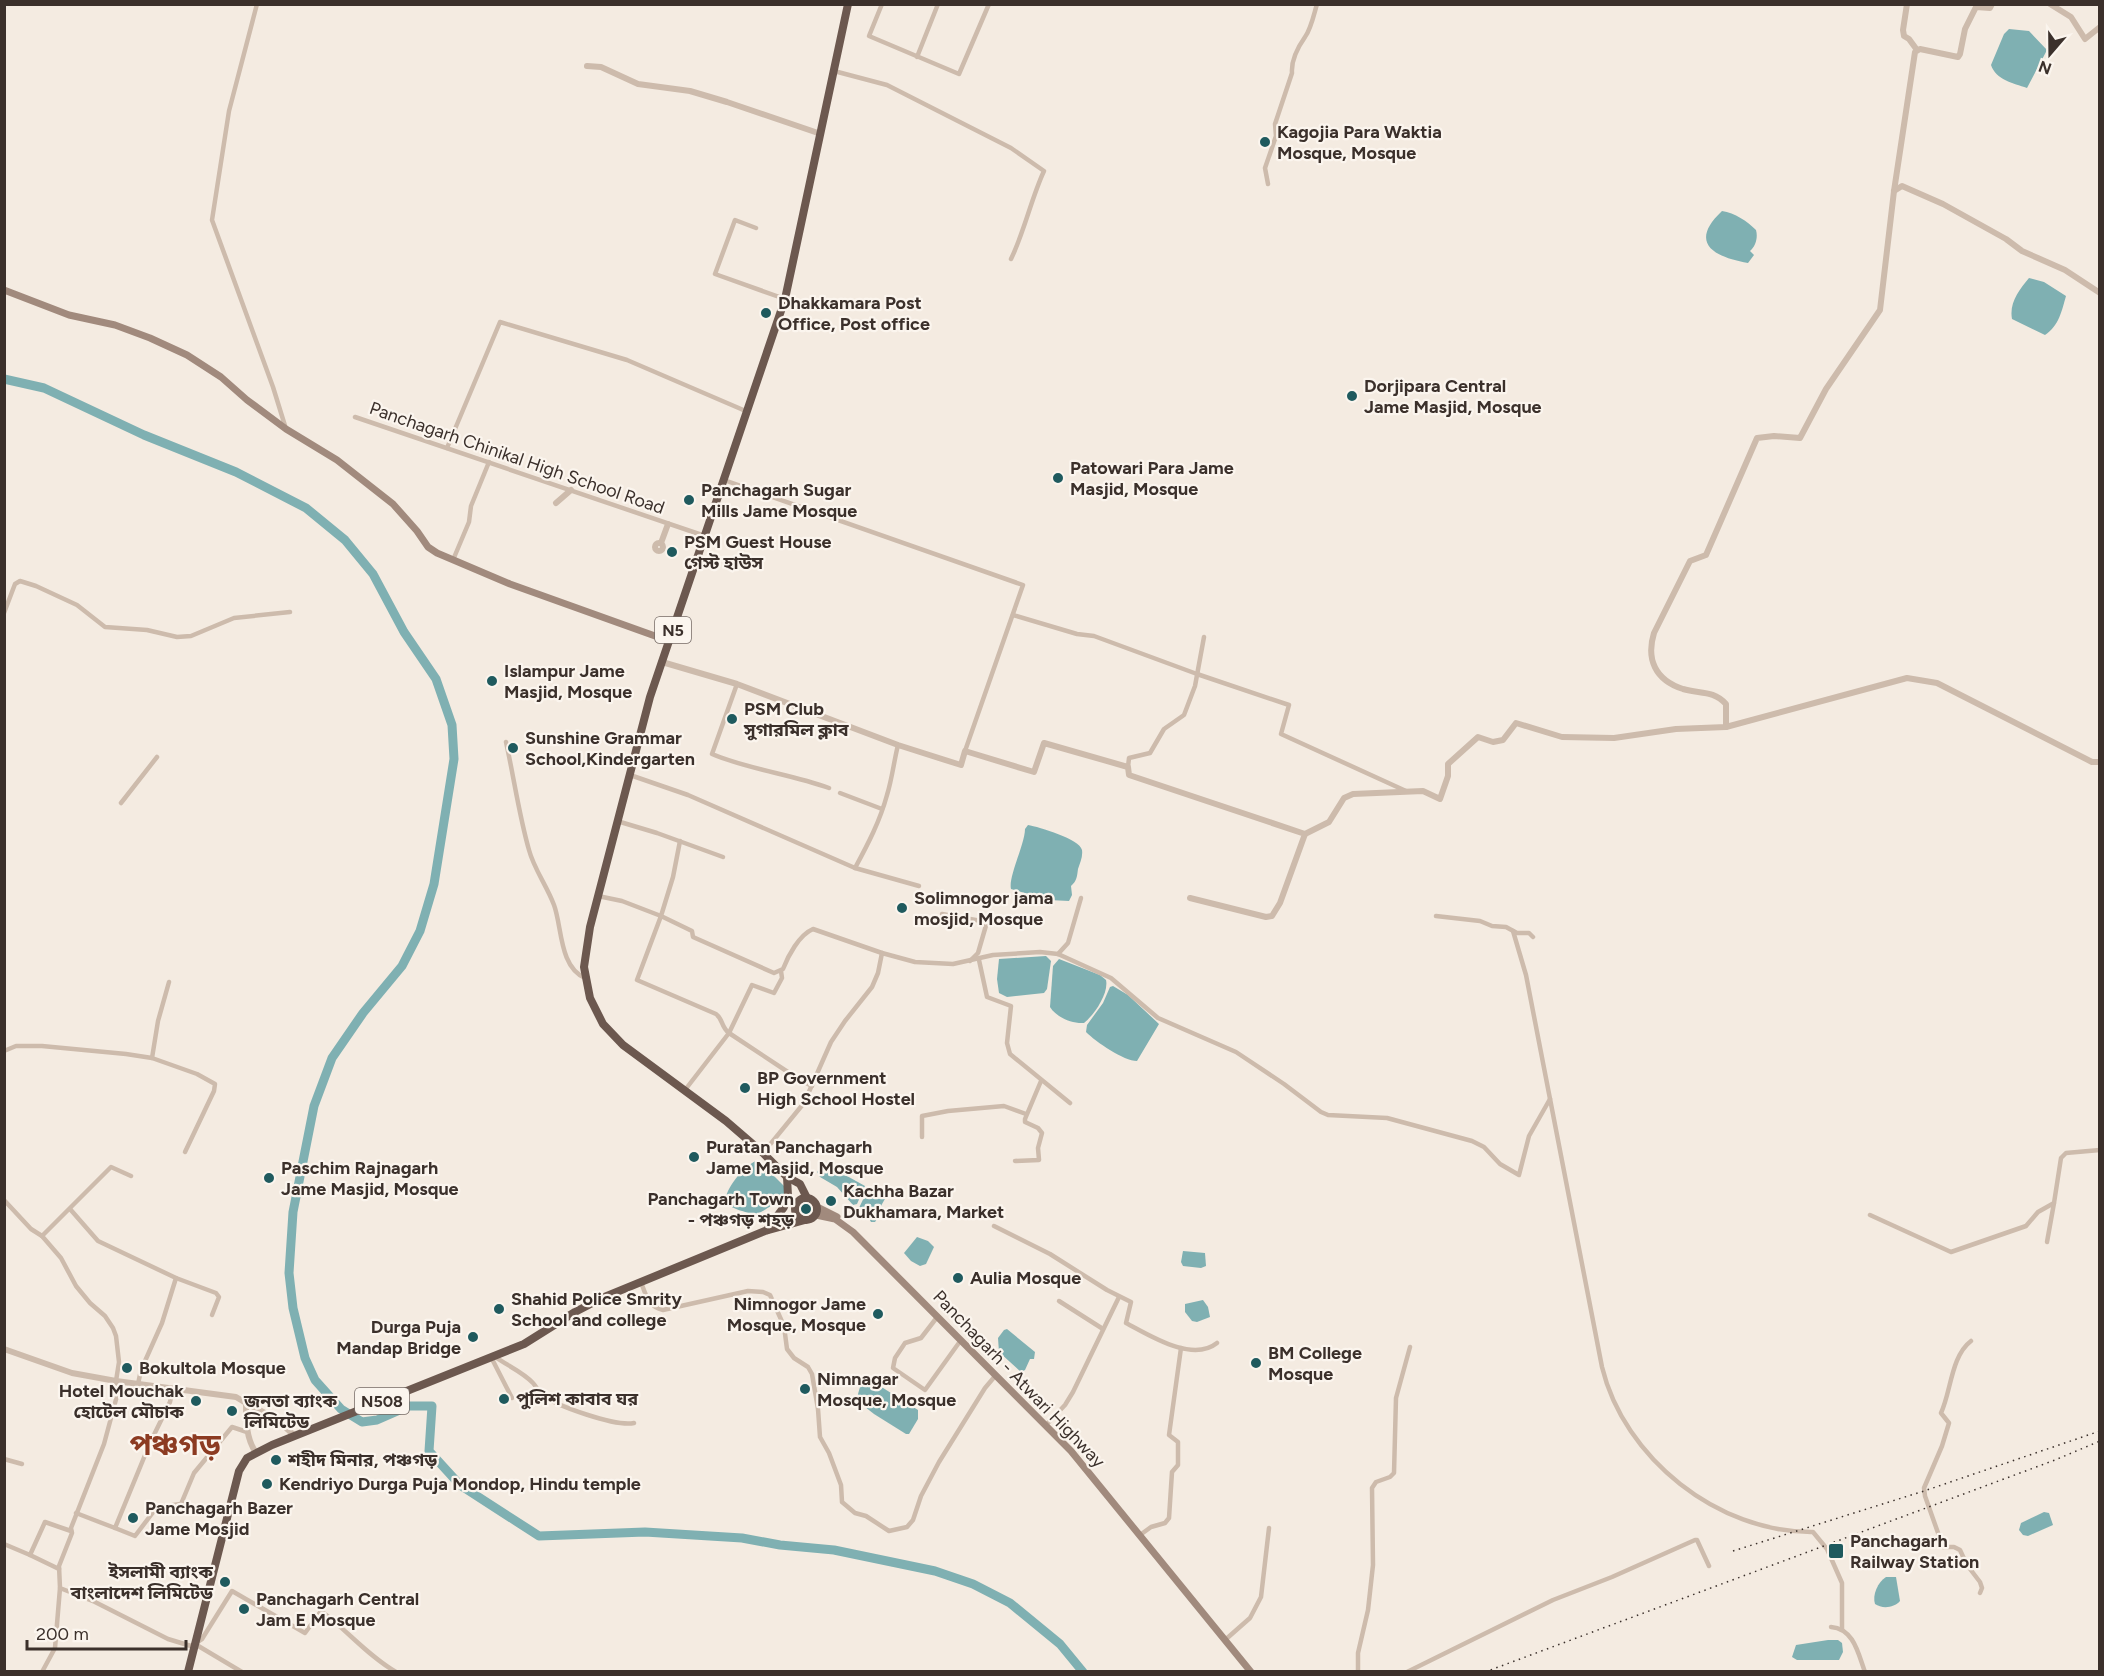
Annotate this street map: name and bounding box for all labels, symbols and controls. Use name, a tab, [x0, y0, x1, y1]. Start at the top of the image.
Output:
north arrow	[2020, 24, 2080, 84]
text: N	[2036, 57, 2054, 79]
place label: Kagojia Para Waktia Mosque, Mosque	[1277, 121, 1442, 164]
marker: Kagojia Para Waktia Mosque, Mosque	[1258, 135, 1272, 149]
place label: Dhakkamara Post Office, Post office	[778, 292, 930, 335]
marker: Dhakkamara Post Office, Post office	[759, 306, 773, 320]
place label: Dorjipara Central Jame Masjid, Mosque	[1364, 375, 1542, 418]
marker: Dorjipara Central Jame Masjid, Mosque	[1345, 389, 1359, 403]
street label: Panchagarh Chinikal High School Road	[367, 397, 667, 519]
place label: Patowari Para Jame Masjid, Mosque	[1070, 457, 1234, 500]
marker: Patowari Para Jame Masjid, Mosque	[1051, 471, 1065, 485]
place label: Panchagarh Sugar Mills Jame Mosque	[701, 479, 857, 522]
marker: Panchagarh Sugar Mills Jame Mosque	[682, 493, 696, 507]
place label: PSM Guest House গেস্ট হাউস	[684, 531, 832, 574]
marker: PSM Guest House গেস্ট হাউস	[665, 545, 679, 559]
road number: N5	[655, 617, 691, 643]
place label: Islampur Jame Masjid, Mosque	[504, 660, 632, 703]
marker: Islampur Jame Masjid, Mosque	[485, 674, 499, 688]
place label: PSM Club সুগারমিল ক্লাব	[743, 698, 850, 741]
marker: PSM Club সুগারমিল ক্লাব	[725, 712, 739, 726]
place label: Sunshine Grammar School,Kindergarten	[525, 727, 695, 770]
marker: Sunshine Grammar School,Kindergarten	[506, 741, 520, 755]
place label: Solimnogor jama mosjid, Mosque	[914, 887, 1053, 930]
marker: Solimnogor jama mosjid, Mosque	[895, 901, 909, 915]
place label: BP Government High School Hostel	[757, 1067, 915, 1110]
marker: BP Government High School Hostel	[738, 1081, 752, 1095]
place label: Puratan Panchagarh Jame Masjid, Mosque	[706, 1136, 884, 1179]
marker: Puratan Panchagarh Jame Masjid, Mosque	[687, 1150, 701, 1164]
place label: Paschim Rajnagarh Jame Masjid, Mosque	[281, 1157, 459, 1200]
marker: Paschim Rajnagarh Jame Masjid, Mosque	[262, 1171, 276, 1185]
place label: Kachha Bazar Dukhamara, Market	[843, 1180, 1004, 1223]
place label: Panchagarh Town - পঞ্চগড় শহড়	[647, 1188, 795, 1231]
marker: Kachha Bazar Dukhamara, Market	[824, 1194, 838, 1208]
marker: Panchagarh Town - পঞ্চগড় শহড়	[799, 1202, 813, 1216]
place label: Aulia Mosque	[970, 1267, 1081, 1289]
marker: Aulia Mosque	[951, 1271, 965, 1285]
street label: Panchagarh - Atwari Highway	[928, 1286, 1110, 1473]
place label: Shahid Police Smrity School and college	[511, 1288, 683, 1331]
place label: Nimnogor Jame Mosque, Mosque	[727, 1293, 866, 1336]
marker: Shahid Police Smrity School and college	[492, 1302, 506, 1316]
marker: Nimnogor Jame Mosque, Mosque	[871, 1307, 885, 1321]
place label: Durga Puja Mandap Bridge	[336, 1316, 461, 1359]
marker: Durga Puja Mandap Bridge	[466, 1330, 480, 1344]
place label: BM College Mosque	[1268, 1342, 1362, 1385]
marker: BM College Mosque	[1249, 1356, 1263, 1370]
place label: Bokultola Mosque	[139, 1357, 286, 1379]
marker: Bokultola Mosque	[120, 1361, 134, 1375]
place label: Nimnagar Mosque, Mosque	[817, 1368, 956, 1411]
place label: Hotel Mouchak হোটেল মৌচাক	[59, 1380, 184, 1423]
marker: Nimnagar Mosque, Mosque	[798, 1382, 812, 1396]
road number: N508	[355, 1388, 409, 1414]
place label: পুলিশ কাবাব ঘর	[516, 1388, 639, 1410]
place label: জনতা ব্যাংক লিমিটেড	[243, 1390, 338, 1433]
marker: পুলিশ কাবাব ঘর	[497, 1392, 511, 1406]
marker: Hotel Mouchak হোটেল মৌচাক	[189, 1394, 203, 1408]
marker: জনতা ব্যাংক লিমিটেড	[225, 1404, 239, 1418]
district label: পঞ্চগড়	[129, 1426, 221, 1463]
place label: শহীদ মিনার, পঞ্চগড়	[287, 1449, 438, 1471]
marker: শহীদ মিনার, পঞ্চগড়	[269, 1453, 283, 1467]
place label: Kendriyo Durga Puja Mondop, Hindu temple	[279, 1473, 641, 1495]
marker: Kendriyo Durga Puja Mondop, Hindu temple	[260, 1477, 274, 1491]
place label: Panchagarh Bazer Jame Mosjid	[145, 1497, 293, 1540]
marker: Panchagarh Bazer Jame Mosjid	[126, 1511, 140, 1525]
place label: Panchagarh Railway Station	[1850, 1530, 1979, 1573]
marker: Panchagarh Railway Station	[1827, 1542, 1845, 1560]
place label: ইসলামী ব্যাংক বাংলাদেশ লিমিটেড	[70, 1561, 214, 1604]
marker: ইসলামী ব্যাংক বাংলাদেশ লিমিটেড	[218, 1575, 232, 1589]
place label: Panchagarh Central Jam E Mosque	[256, 1588, 419, 1631]
marker: Panchagarh Central Jam E Mosque	[237, 1602, 251, 1616]
scale bar	[27, 1613, 186, 1651]
text: 200 m	[36, 1623, 89, 1645]

